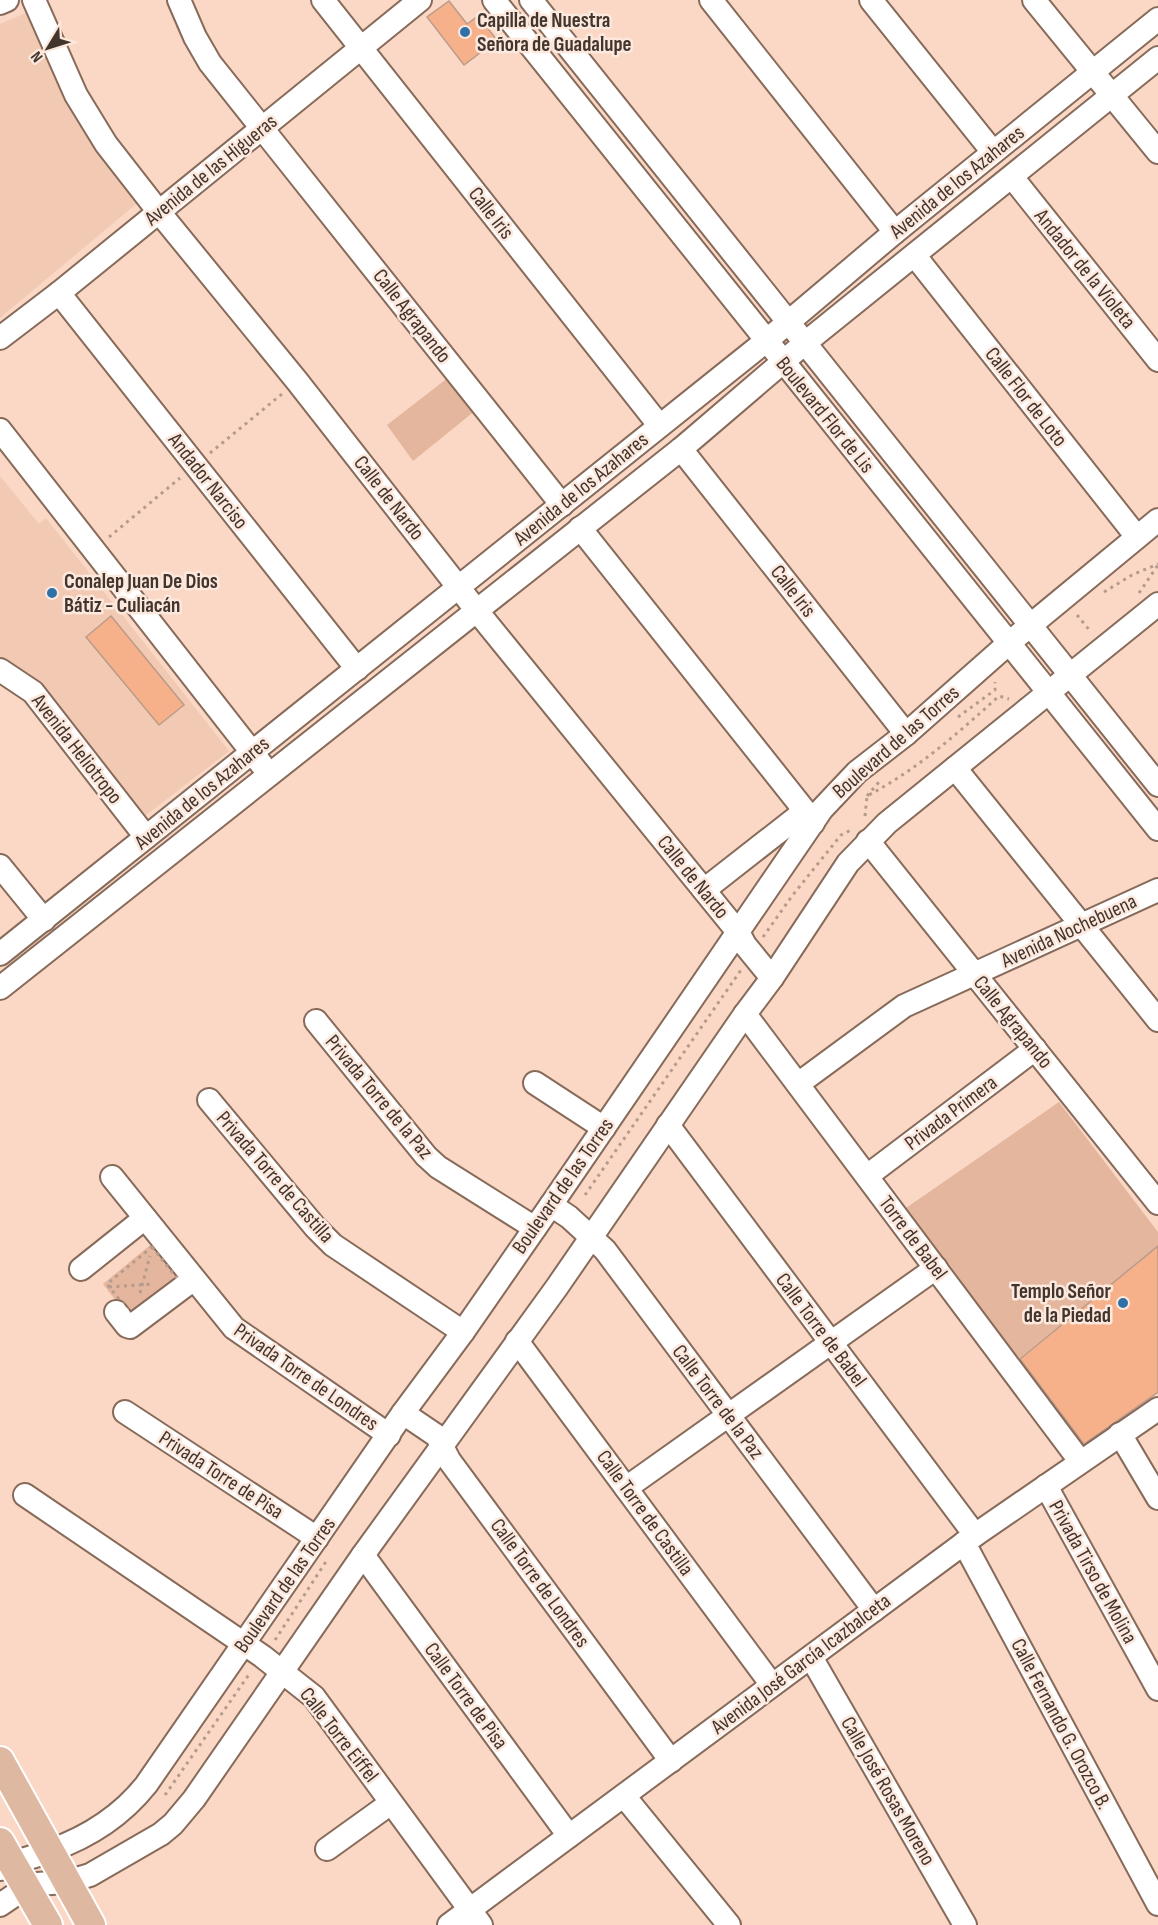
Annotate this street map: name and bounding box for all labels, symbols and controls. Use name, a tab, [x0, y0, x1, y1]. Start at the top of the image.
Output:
place label: Capilla de Nuestra Señora de Guadalupe	[477, 8, 631, 57]
north arrow	[18, 18, 78, 78]
marker: Capilla de Nuestra Señora de Guadalupe	[458, 25, 472, 39]
text: N	[27, 47, 47, 66]
street label: Avenida de las Higueras	[139, 109, 282, 232]
street label: Avenida de los Azahares	[884, 120, 1029, 245]
street label: Calle Iris	[463, 182, 519, 244]
street label: Andador de la Violeta	[1029, 203, 1141, 334]
street label: Calle Agrapando	[368, 264, 456, 368]
street label: Calle Flor de Loto	[979, 342, 1073, 452]
street label: Boulevard Flor de Lis	[770, 352, 880, 478]
street label: Andador Narciso	[162, 427, 253, 534]
street label: Avenida de los Azahares	[508, 427, 653, 552]
street label: Calle de Nardo	[348, 451, 430, 545]
street label: Calle Iris	[765, 560, 821, 622]
place label: Conalep Juan De Dios Bátiz - Culiacán	[64, 569, 218, 618]
marker: Conalep Juan De Dios Bátiz - Culiacán	[45, 586, 59, 600]
street label: Boulevard de las Torres	[828, 680, 964, 804]
street label: Avenida Heliotropo	[26, 688, 128, 809]
street label: Avenida de los Azahares	[129, 731, 274, 856]
street label: Calle de Nardo	[652, 830, 734, 924]
street label: Avenida Nochebuena	[996, 889, 1141, 974]
street label: Calle Agrapando	[968, 971, 1058, 1073]
street label: Privada Torre de la Paz	[320, 1030, 438, 1164]
street label: Privada Primera	[900, 1070, 1002, 1156]
street label: Privada Torre de Castilla	[211, 1106, 339, 1248]
street label: Boulevard de las Torres	[507, 1113, 619, 1259]
street label: Torre de Babel	[873, 1191, 953, 1285]
street label: Calle Torre de Babel	[770, 1268, 872, 1392]
place label: Templo Señor de la Piedad	[1011, 1279, 1112, 1328]
marker: Templo Señor de la Piedad	[1116, 1296, 1130, 1310]
street label: Privada Torre de Londres	[229, 1318, 383, 1436]
street label: Calle Torre de la Paz	[667, 1340, 769, 1465]
street label: Privada Torre de Pisa	[154, 1426, 288, 1524]
street label: Calle Torre de Castilla	[591, 1445, 699, 1581]
street label: Privada Tirso de Molina	[1043, 1496, 1143, 1648]
street label: Boulevard de las Torres	[229, 1512, 341, 1658]
street label: Calle Torre de Londres	[485, 1514, 595, 1652]
street label: Avenida José García Icazbalceta	[706, 1588, 896, 1740]
street label: Calle Fernando G. Orozco B.	[1005, 1634, 1117, 1814]
street label: Calle Torre de Pisa	[419, 1638, 513, 1754]
street label: Calle Torre Eiffel	[294, 1683, 384, 1787]
street label: Calle José Rosas Moreno	[835, 1712, 941, 1870]

